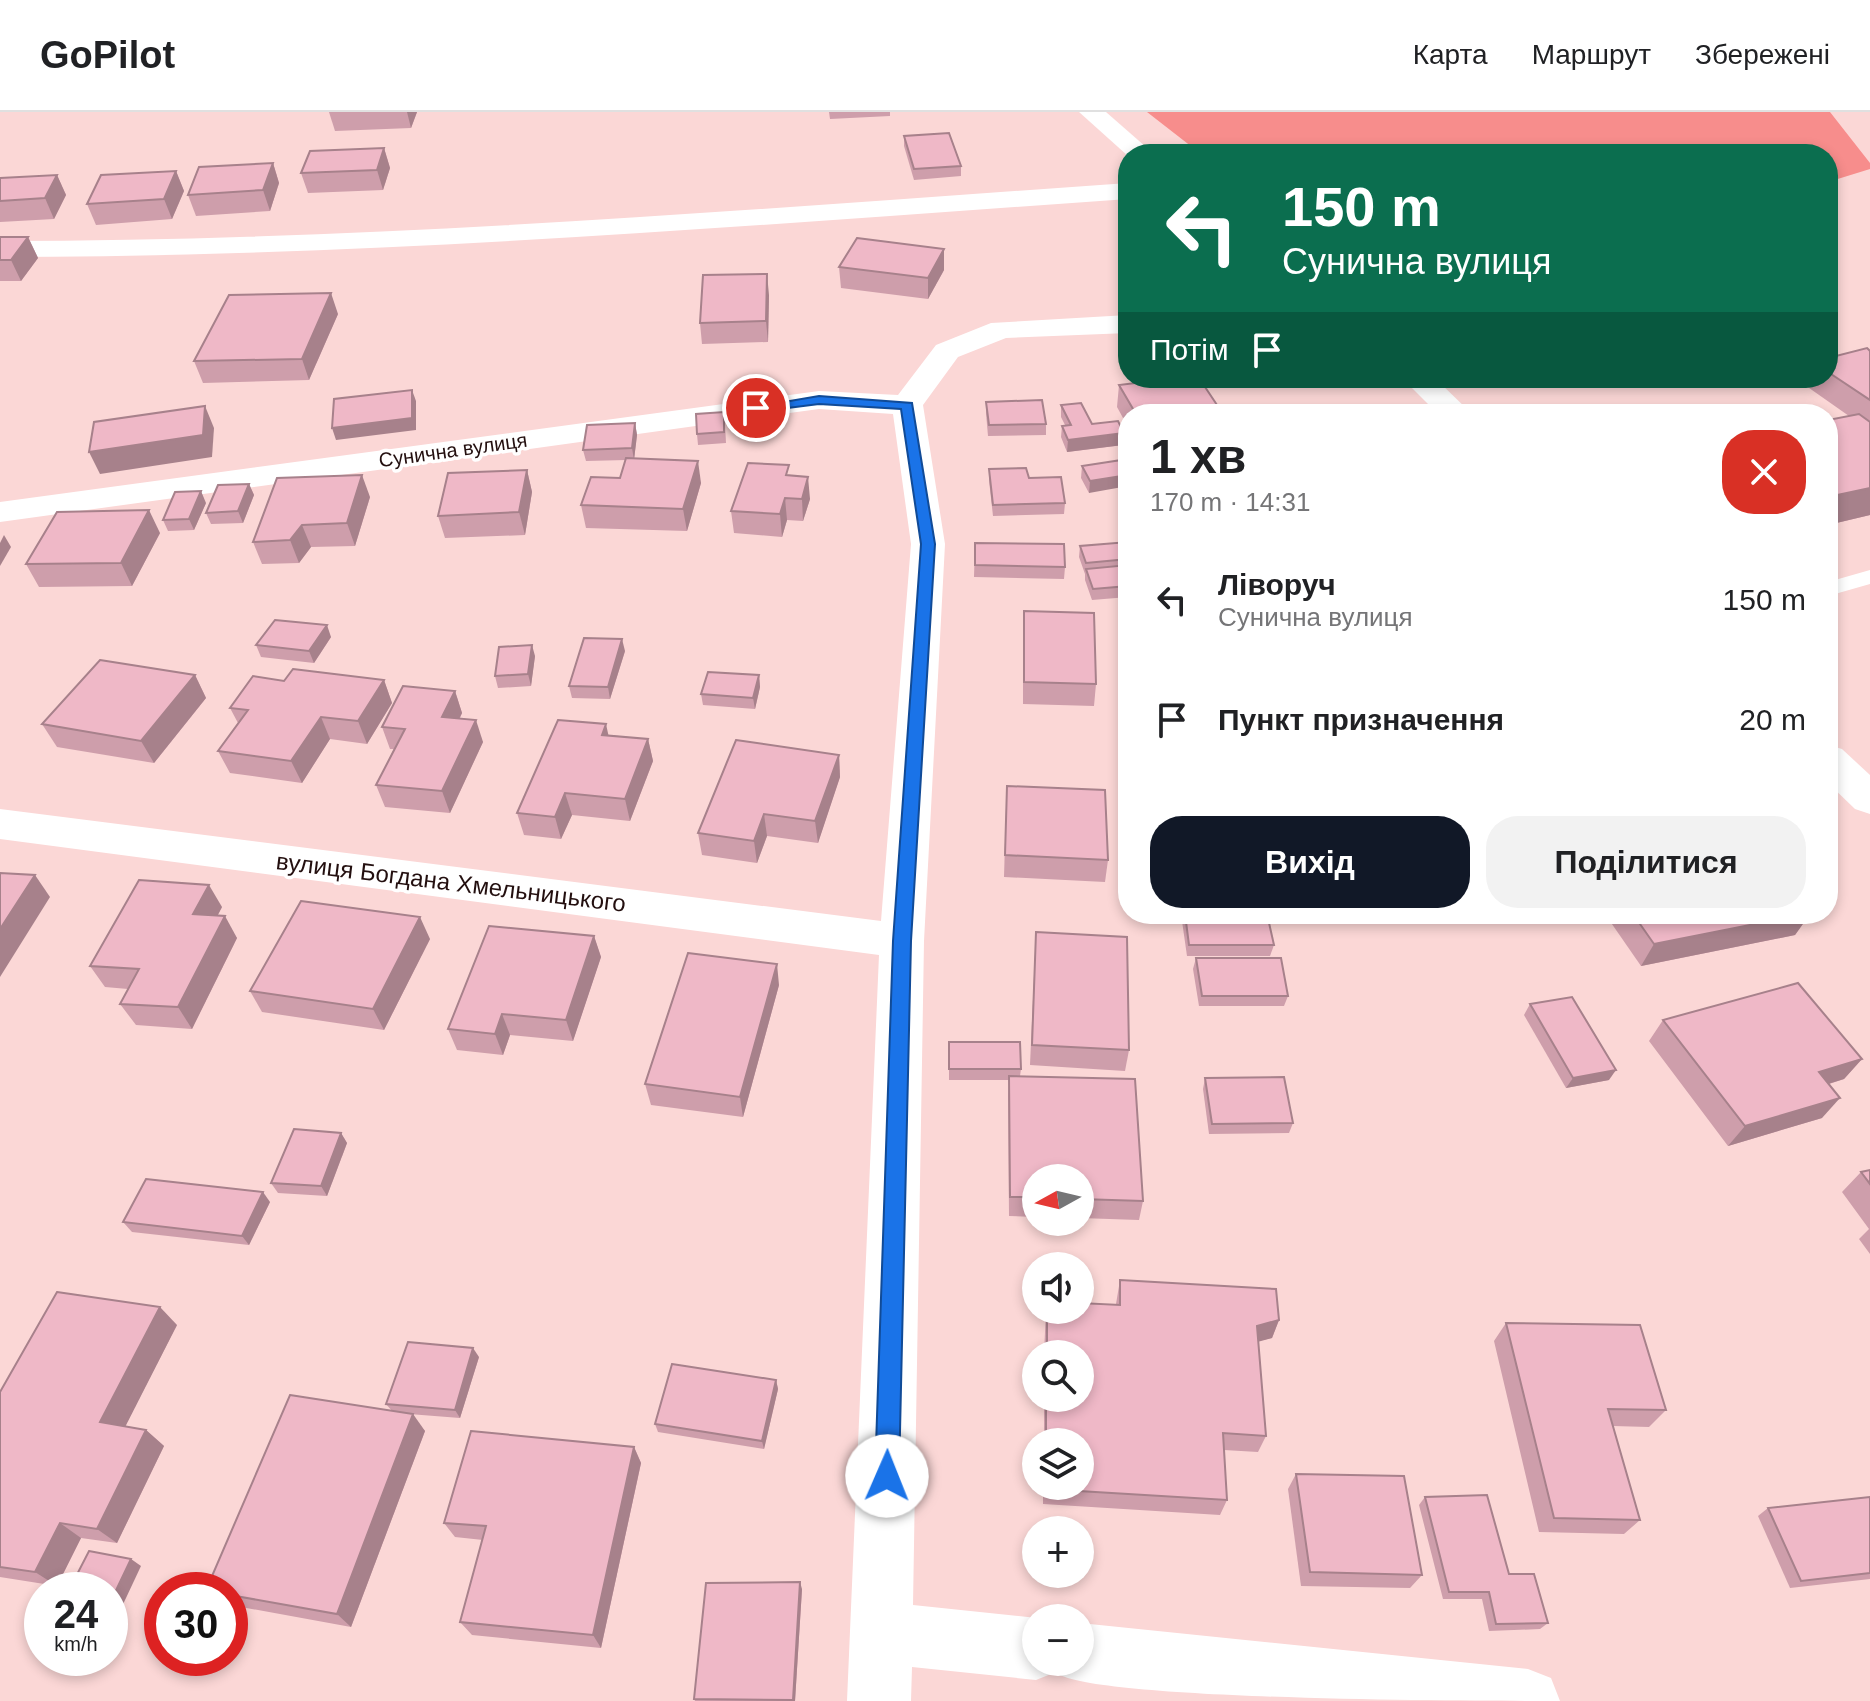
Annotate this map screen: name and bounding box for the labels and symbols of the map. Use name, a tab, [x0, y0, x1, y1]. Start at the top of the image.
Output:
pin	[722, 374, 790, 442]
street label: Сунична вулиця	[377, 429, 529, 471]
street label: вулиця Богдана Хмельницького	[275, 847, 627, 917]
north arrow	[1022, 1164, 1094, 1236]
position arrow	[845, 1434, 929, 1518]
speed limit sign: 30	[144, 1572, 248, 1676]

